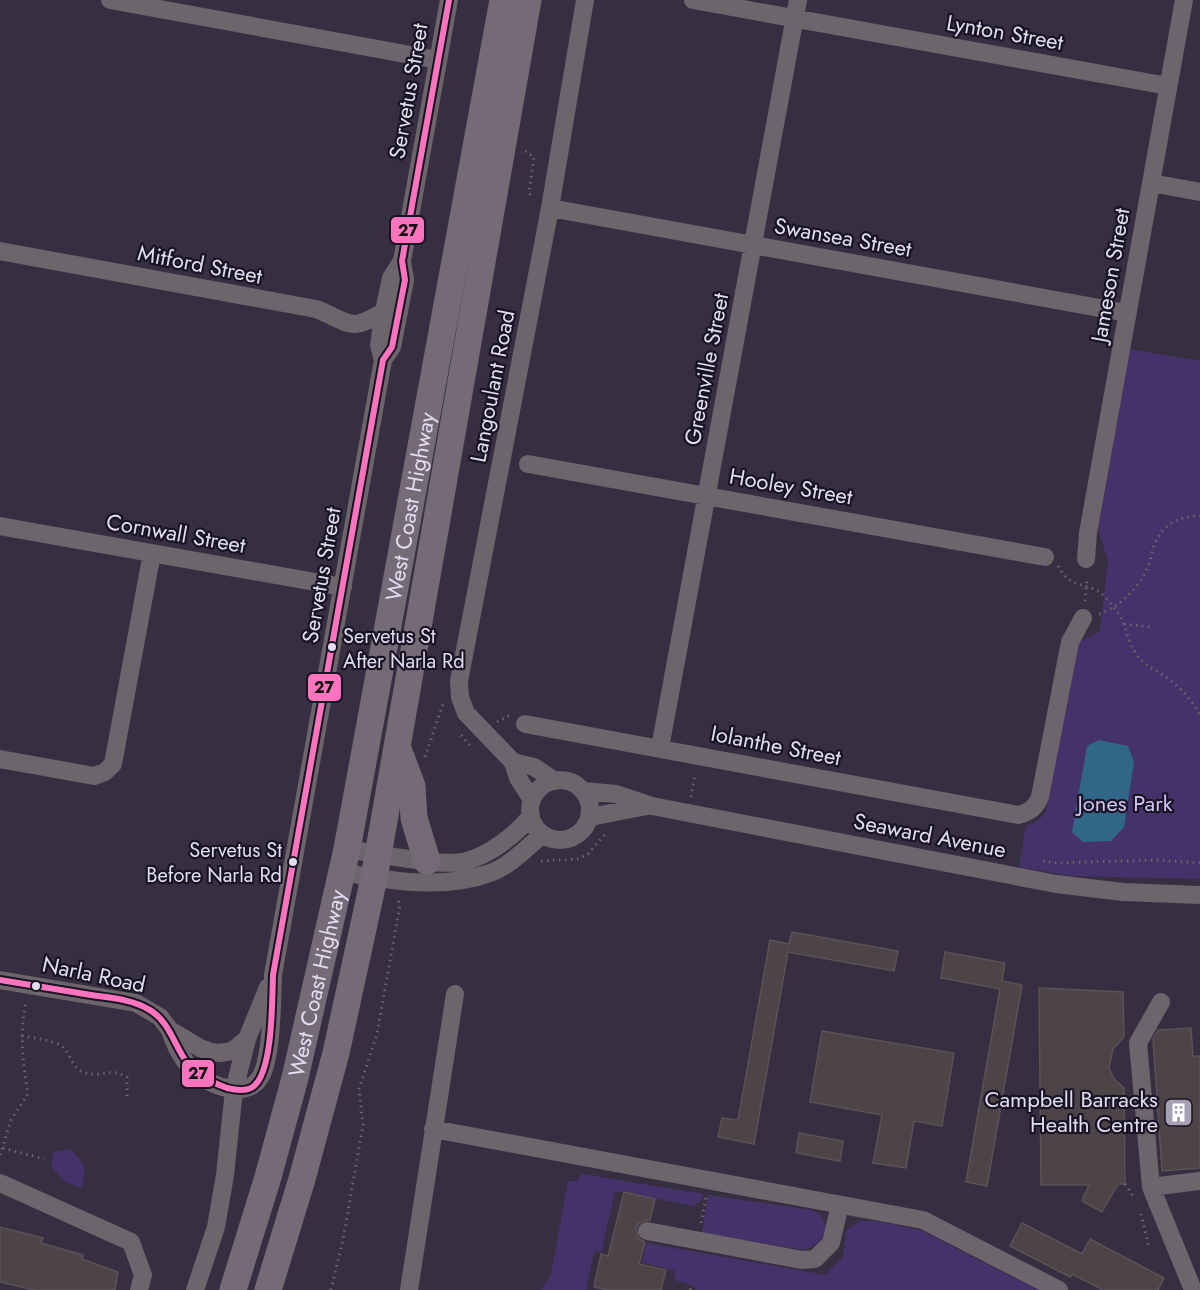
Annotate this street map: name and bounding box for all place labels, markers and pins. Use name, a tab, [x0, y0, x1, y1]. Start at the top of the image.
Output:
place label: Servetus St After Narla Rd	[343, 622, 465, 676]
marker: Servetus St After Narla Rd	[326, 641, 338, 653]
place label: Servetus St Before Narla Rd	[146, 836, 282, 890]
marker: Servetus St Before Narla Rd	[287, 856, 299, 868]
unlabelled marker	[30, 980, 42, 992]
place label: Campbell Barracks Health Centre	[984, 1083, 1158, 1140]
building icon: Campbell Barracks Health Centre	[1163, 1096, 1195, 1128]

